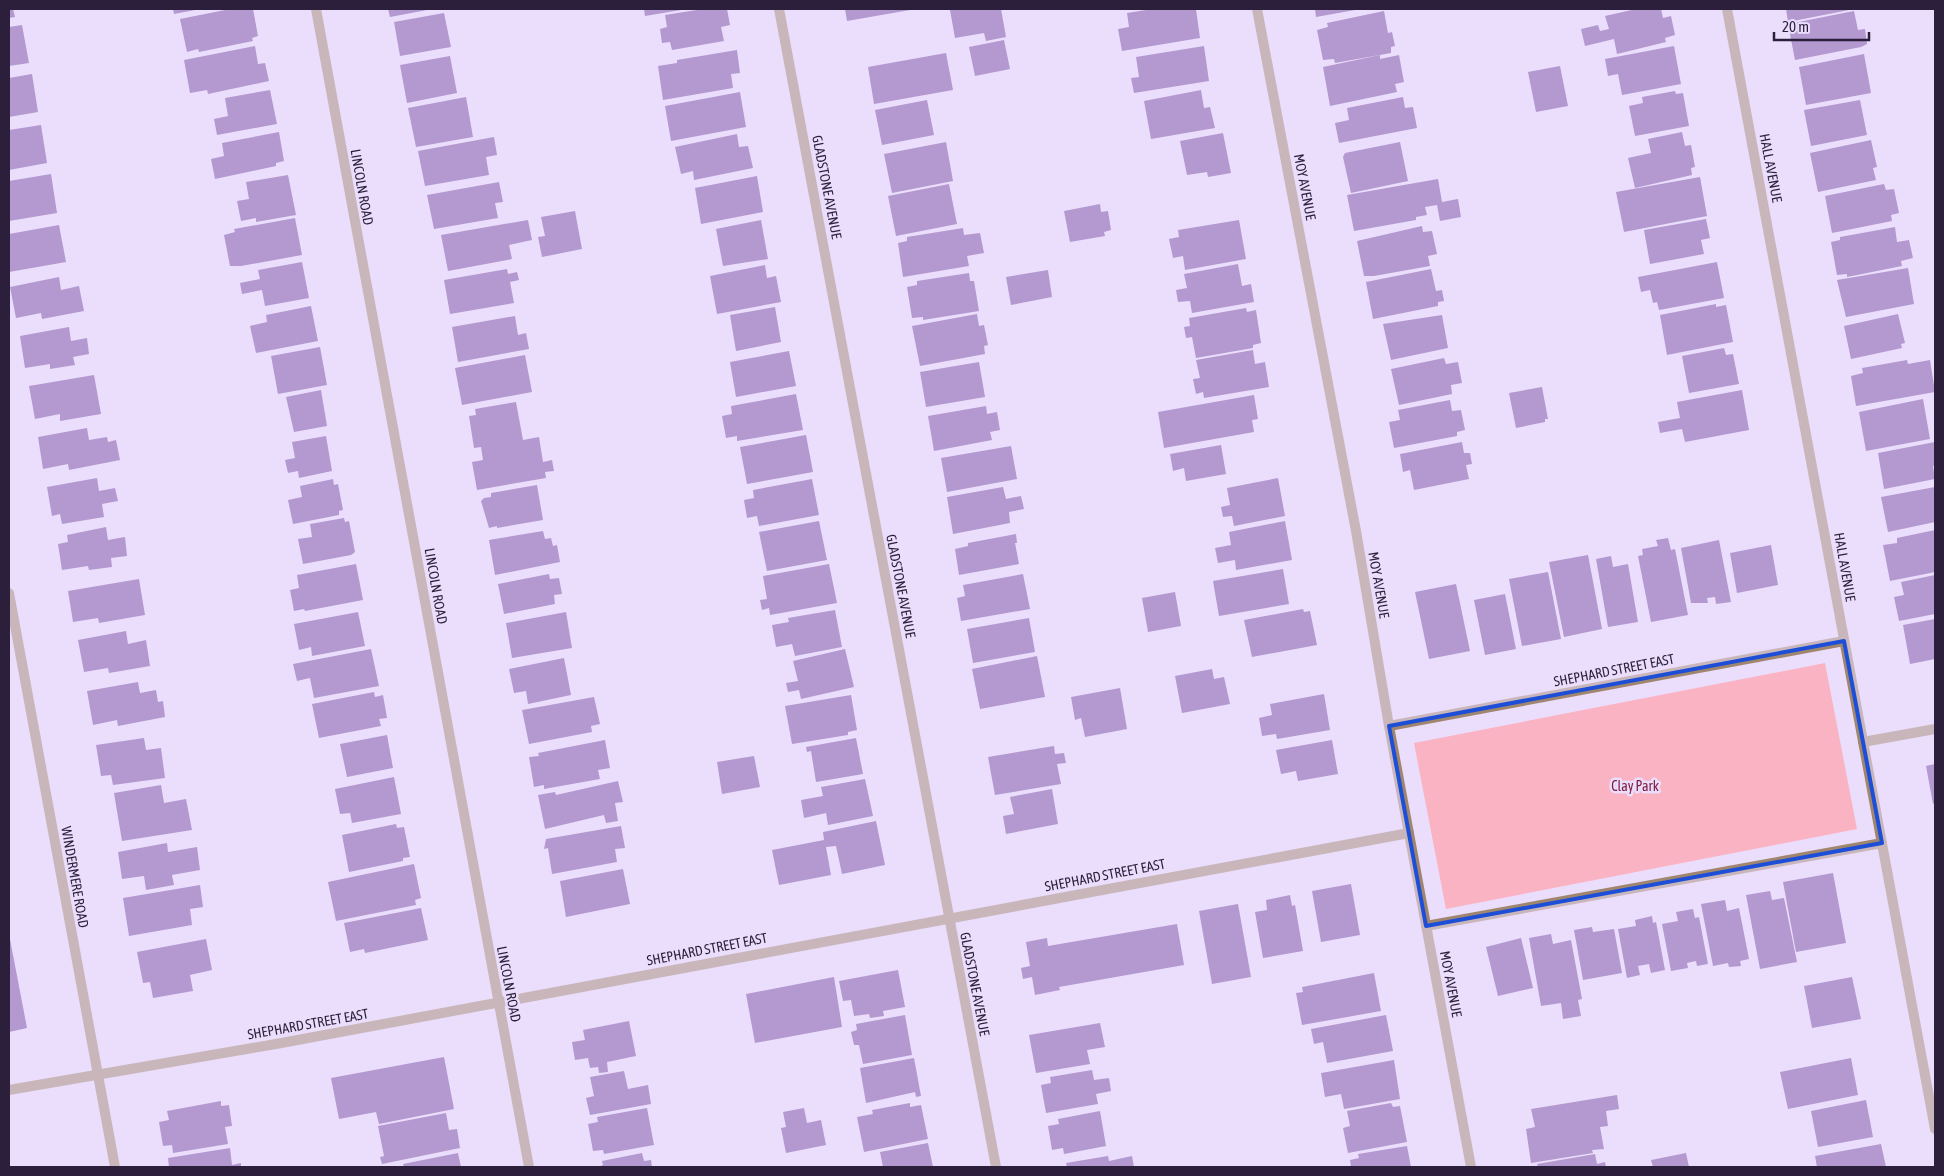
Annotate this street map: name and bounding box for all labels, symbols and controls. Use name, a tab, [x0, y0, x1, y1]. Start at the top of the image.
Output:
scale bar	[1774, 10, 1869, 42]
text: 20 m	[1782, 18, 1809, 35]
street label: HALL AVENUE	[1757, 132, 1786, 204]
street label: GLADSTONE AVENUE	[809, 134, 845, 240]
street label: LINCOLN ROAD	[347, 148, 377, 226]
street label: MOY AVENUE	[1291, 153, 1319, 222]
street label: HALL AVENUE	[1831, 531, 1859, 603]
street label: GLADSTONE AVENUE	[883, 533, 919, 639]
street label: LINCOLN ROAD	[421, 547, 451, 625]
street label: MOY AVENUE	[1365, 551, 1393, 620]
street label: SHEPHARD STREET EAST	[1552, 650, 1676, 690]
park label: Clay Park	[1611, 778, 1659, 794]
street label: WINDERMERE ROAD	[58, 825, 92, 929]
street label: SHEPHARD STREET EAST	[1043, 855, 1167, 895]
street label: SHEPHARD STREET EAST	[645, 929, 769, 969]
street label: GLADSTONE AVENUE	[957, 931, 993, 1037]
street label: LINCOLN ROAD	[494, 945, 524, 1023]
street label: MOY AVENUE	[1437, 950, 1465, 1019]
street label: SHEPHARD STREET EAST	[246, 1005, 370, 1043]

